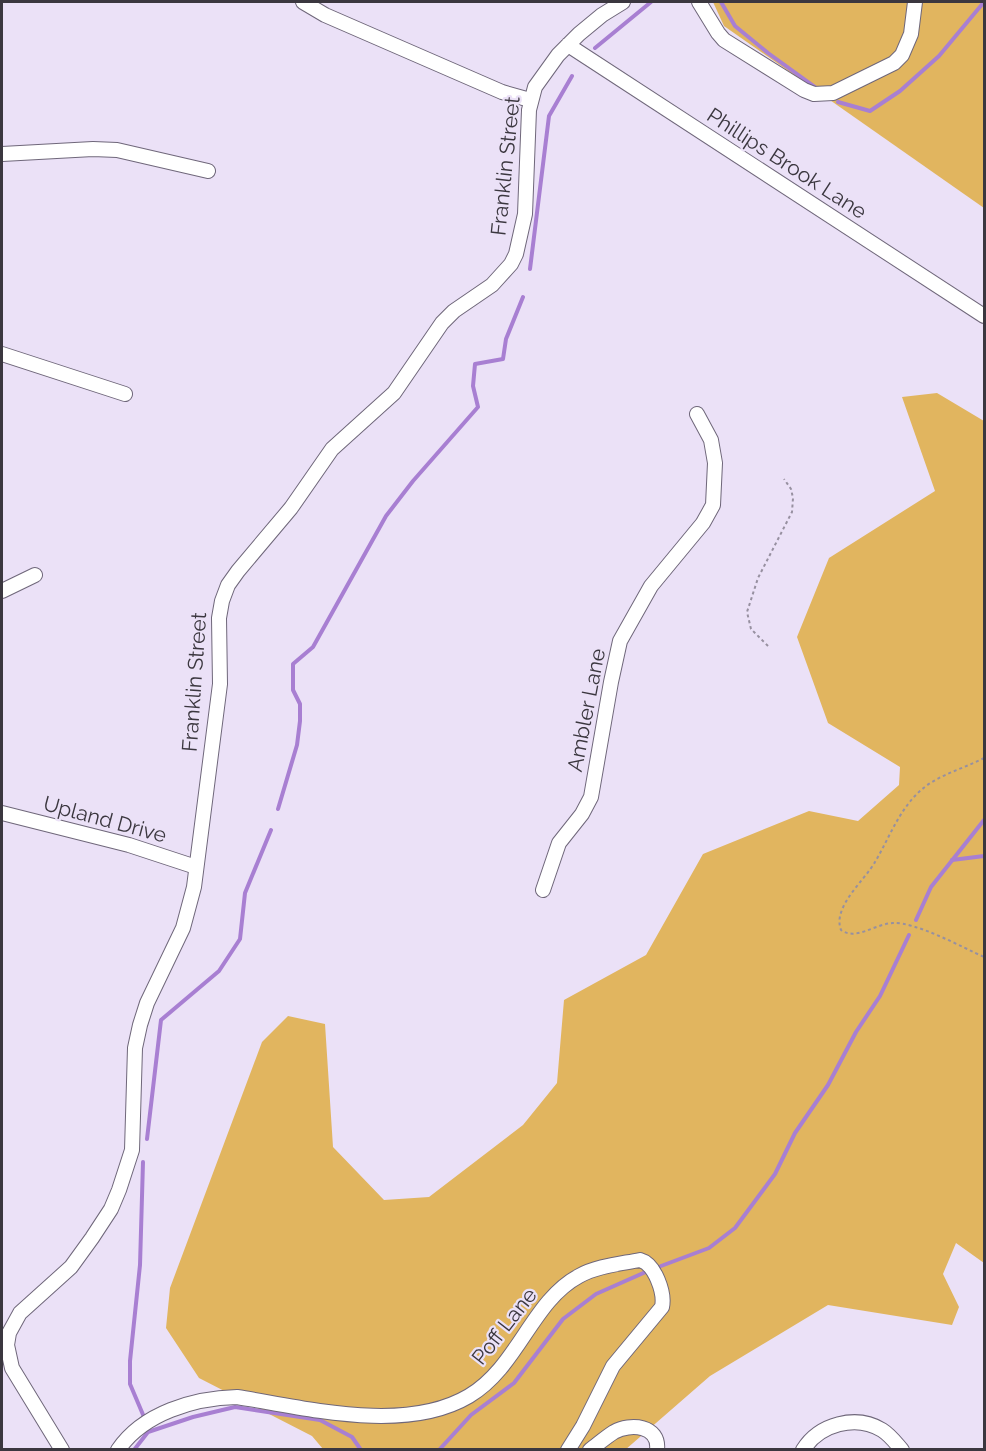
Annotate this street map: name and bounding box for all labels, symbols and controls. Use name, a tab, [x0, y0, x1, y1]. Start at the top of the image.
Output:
street label: Franklin Street	[485, 95, 525, 237]
street label: Phillips Brook Lane	[703, 102, 871, 224]
street label: Franklin Street	[177, 611, 211, 753]
street label: Ambler Lane	[562, 646, 610, 774]
street label: Upland Drive	[41, 791, 169, 847]
street label: Poff Lane	[466, 1283, 542, 1369]

